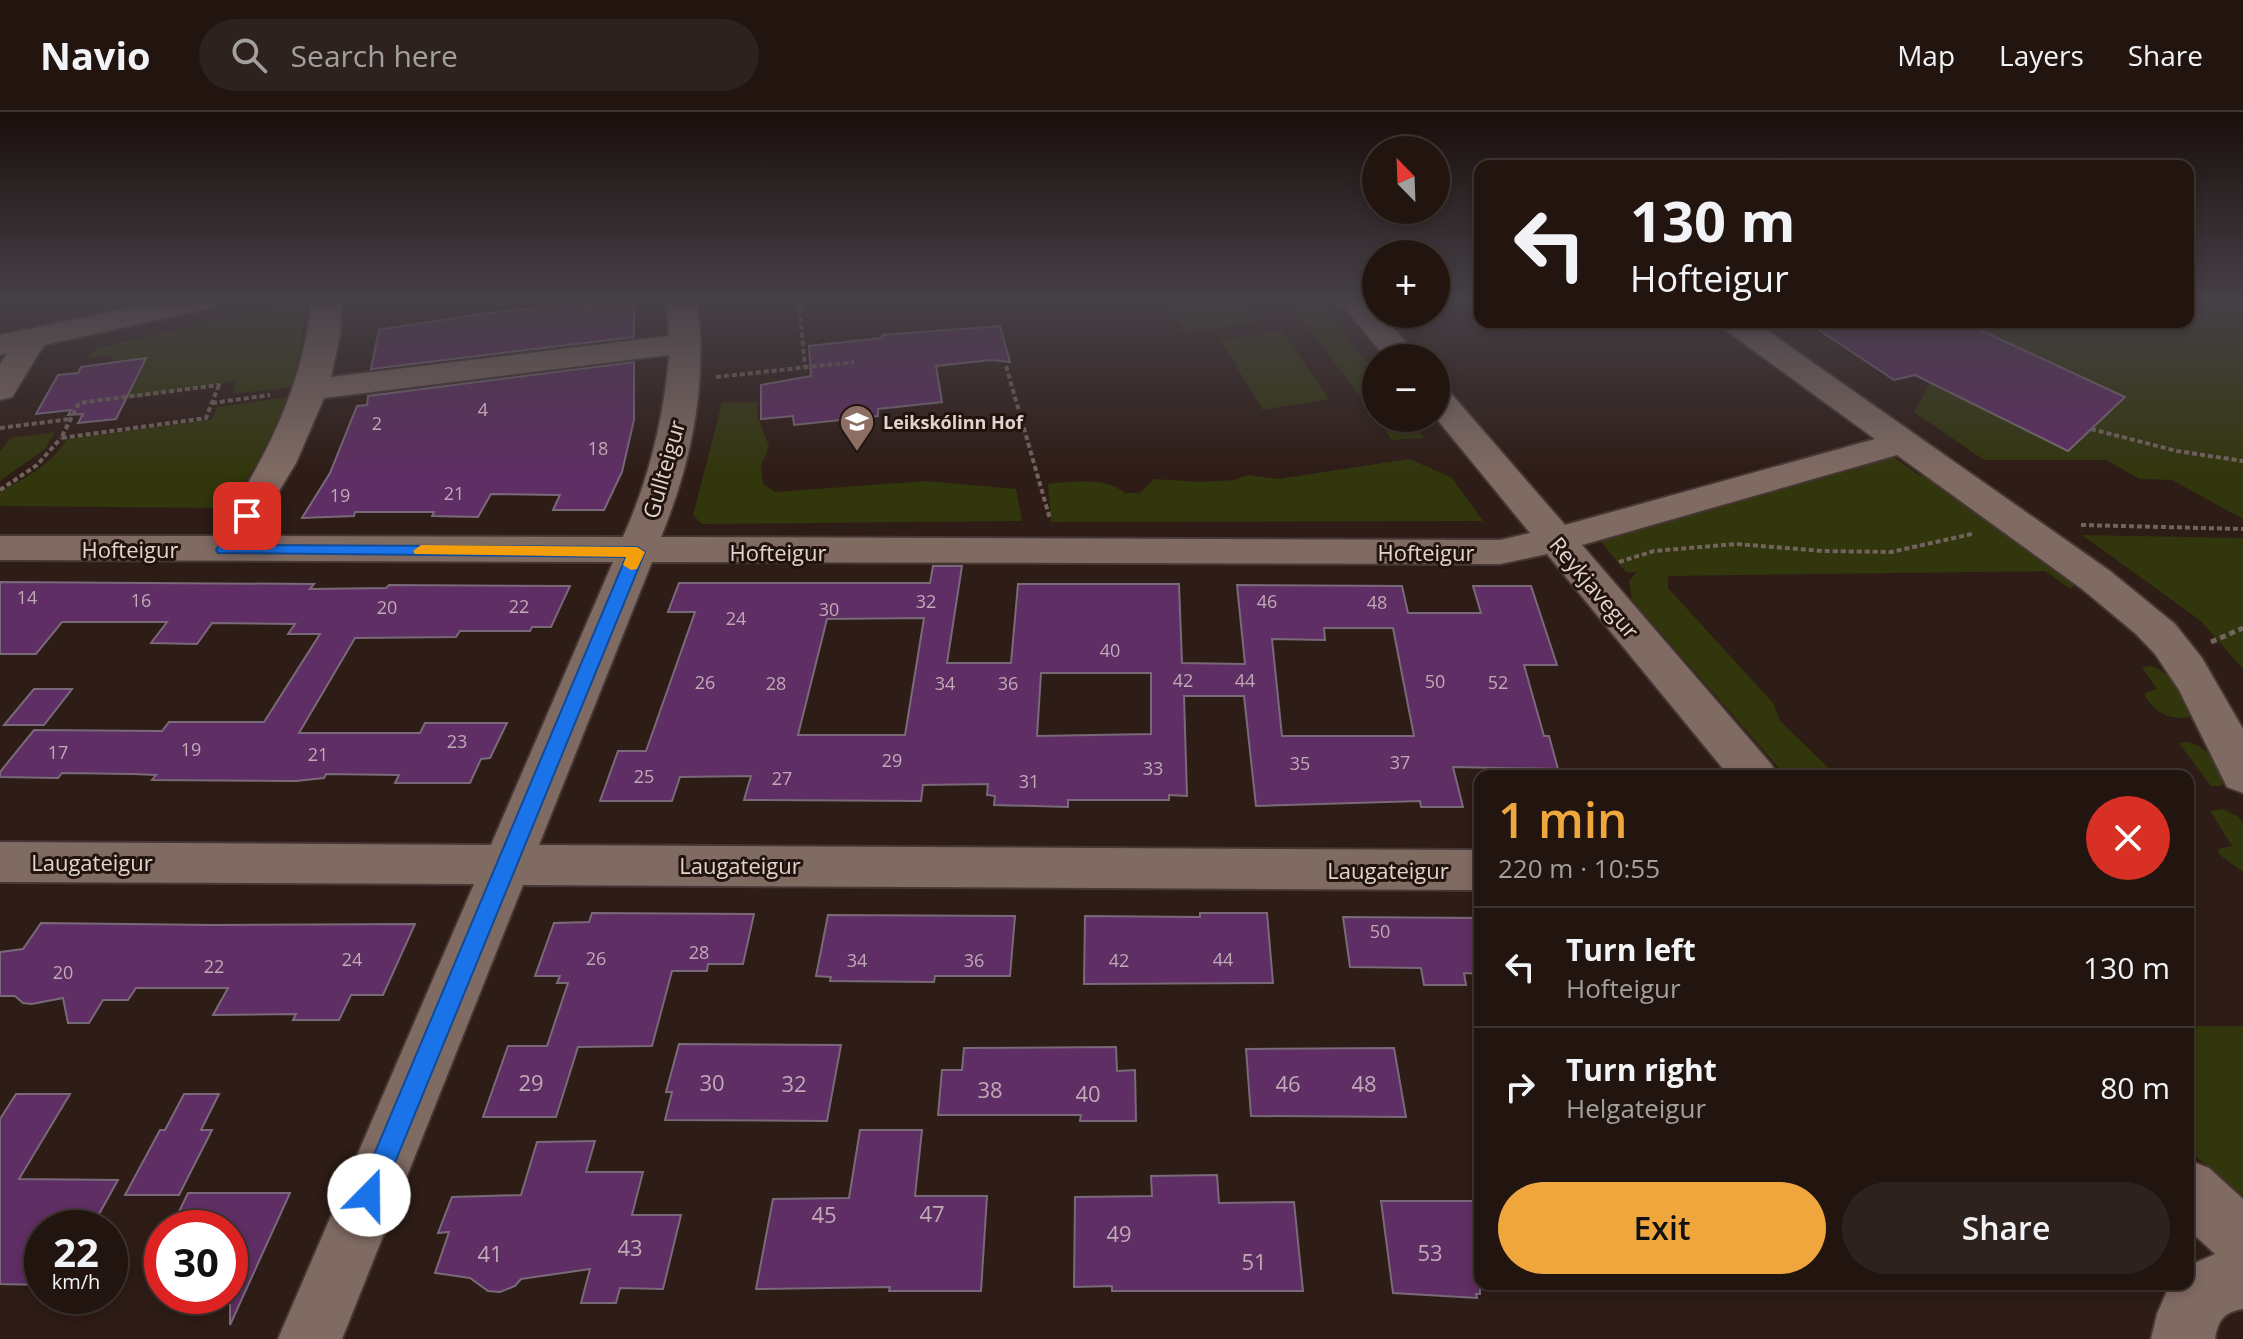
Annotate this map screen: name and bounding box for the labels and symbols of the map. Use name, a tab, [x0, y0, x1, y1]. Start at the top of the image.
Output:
north arrow	[1362, 136, 1450, 224]
house number: 4	[478, 397, 488, 421]
school or university icon: Leikskólinn Hof	[838, 403, 876, 453]
place label: Leikskólinn Hof	[883, 410, 1024, 434]
house number: 2	[372, 411, 382, 435]
street label: Gullteigur	[635, 416, 691, 522]
house number: 18	[588, 436, 608, 460]
house number: 21	[444, 481, 464, 505]
pin	[213, 482, 281, 550]
house number: 19	[330, 483, 350, 507]
street label: Reykjavegur	[1544, 530, 1646, 644]
street label: Hofteigur	[81, 534, 179, 564]
street label: Hofteigur	[729, 537, 827, 567]
street label: Hofteigur	[1377, 537, 1475, 567]
house number: 14	[17, 585, 37, 609]
house number: 16	[131, 588, 151, 612]
house number: 32	[916, 589, 936, 613]
house number: 46	[1257, 589, 1277, 613]
house number: 48	[1367, 590, 1387, 614]
house number: 22	[509, 594, 529, 618]
house number: 20	[377, 595, 397, 619]
house number: 30	[819, 597, 839, 621]
house number: 24	[726, 606, 746, 630]
house number: 40	[1100, 638, 1120, 662]
house number: 42	[1173, 668, 1193, 692]
house number: 44	[1235, 668, 1255, 692]
house number: 50	[1425, 669, 1445, 693]
house number: 26	[695, 670, 715, 694]
house number: 52	[1488, 670, 1508, 694]
house number: 28	[766, 671, 786, 695]
house number: 34	[935, 671, 955, 695]
house number: 36	[998, 671, 1018, 695]
house number: 23	[447, 729, 467, 753]
house number: 19	[181, 737, 201, 761]
house number: 17	[48, 740, 68, 764]
house number: 21	[308, 742, 328, 766]
house number: 29	[882, 748, 902, 772]
house number: 37	[1390, 750, 1410, 774]
house number: 35	[1290, 751, 1310, 775]
house number: 33	[1143, 756, 1163, 780]
house number: 25	[634, 764, 654, 788]
house number: 27	[772, 766, 792, 790]
house number: 31	[1019, 769, 1039, 793]
street label: Laugateigur	[31, 847, 153, 877]
street label: Laugateigur	[679, 850, 801, 880]
street label: Laugateigur	[1327, 855, 1449, 885]
house number: 50	[1370, 919, 1390, 943]
house number: 28	[689, 940, 709, 964]
house number: 26	[586, 946, 606, 970]
house number: 24	[342, 947, 362, 971]
house number: 44	[1213, 947, 1233, 971]
house number: 34	[847, 948, 867, 972]
house number: 36	[964, 948, 984, 972]
house number: 42	[1109, 948, 1129, 972]
house number: 22	[204, 954, 224, 978]
house number: 20	[53, 960, 73, 984]
house number: 29	[518, 1067, 544, 1097]
house number: 30	[699, 1067, 725, 1097]
house number: 32	[781, 1068, 807, 1098]
house number: 46	[1275, 1068, 1301, 1098]
house number: 48	[1351, 1068, 1377, 1098]
house number: 38	[977, 1074, 1003, 1104]
house number: 40	[1075, 1078, 1101, 1108]
position arrow	[327, 1153, 411, 1237]
house number: 47	[919, 1198, 945, 1228]
house number: 45	[811, 1199, 837, 1229]
speed limit sign: 30	[144, 1210, 248, 1314]
house number: 49	[1106, 1218, 1132, 1248]
house number: 43	[617, 1232, 643, 1262]
house number: 53	[1417, 1237, 1443, 1267]
house number: 41	[477, 1238, 503, 1268]
house number: 51	[1241, 1246, 1267, 1276]

